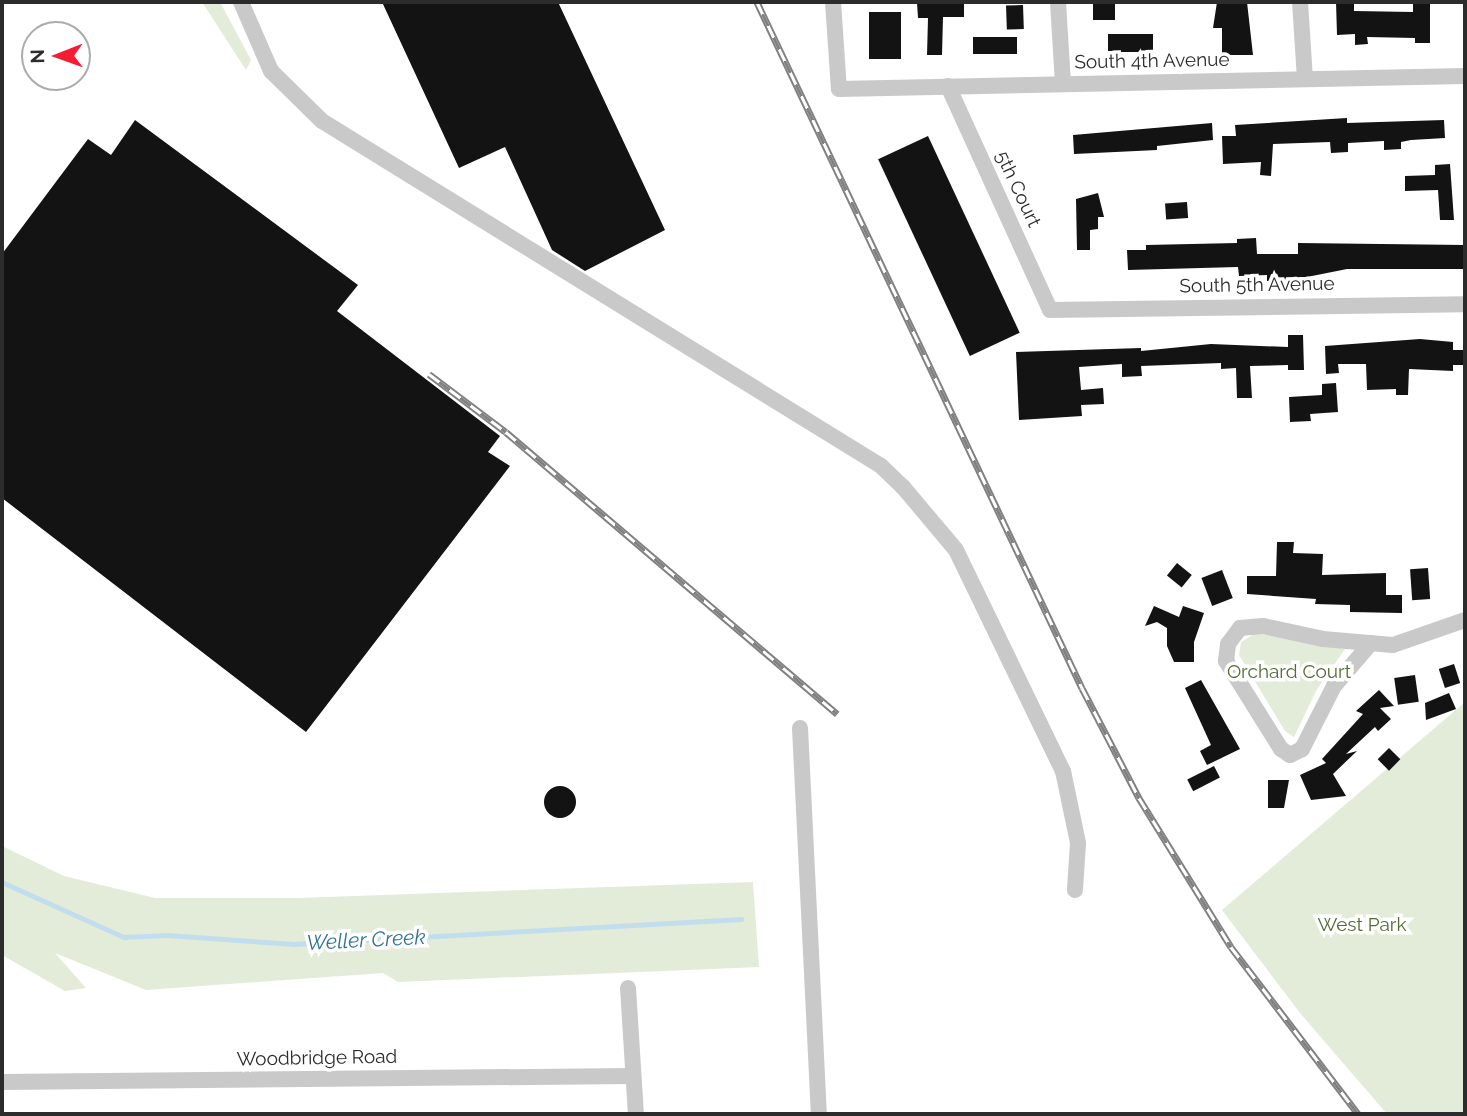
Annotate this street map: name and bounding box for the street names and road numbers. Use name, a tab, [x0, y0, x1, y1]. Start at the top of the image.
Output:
street label: South 4th Avenue	[1074, 48, 1230, 74]
street label: 5th Court	[990, 147, 1046, 231]
street label: South 5th Avenue	[1179, 272, 1335, 298]
street label: Woodbridge Road	[236, 1045, 398, 1071]

